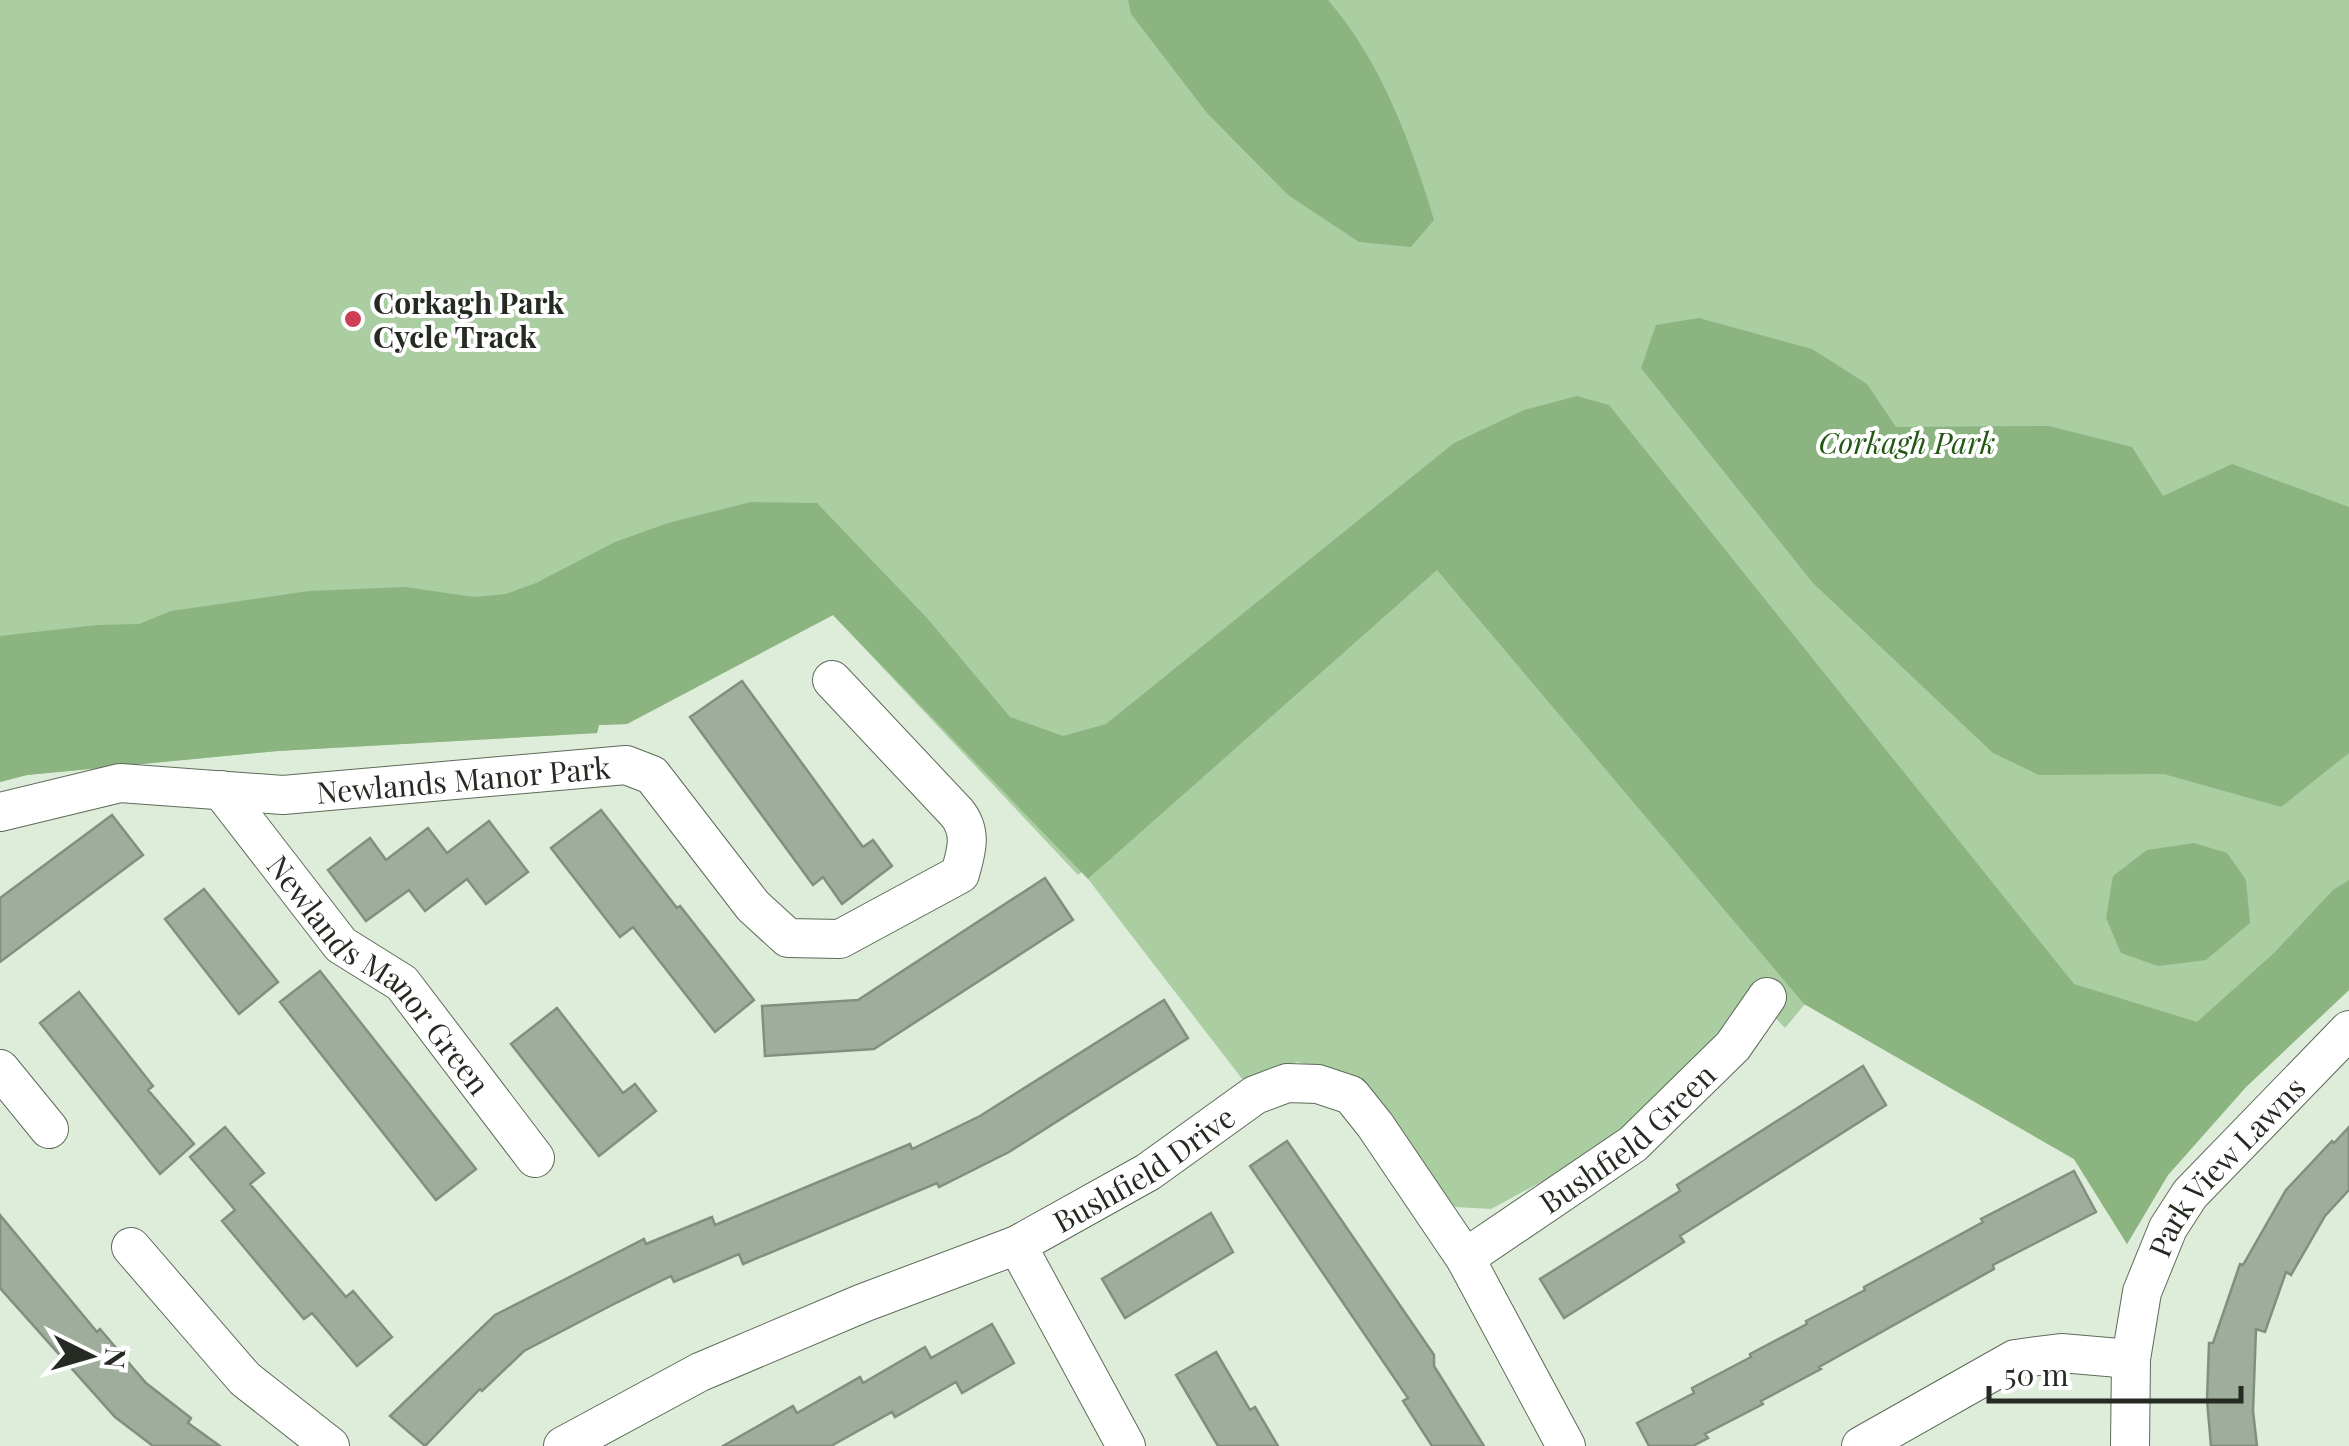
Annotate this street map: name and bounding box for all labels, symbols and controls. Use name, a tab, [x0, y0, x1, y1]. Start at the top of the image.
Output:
place label: Corkagh Park Cycle Track	[373, 282, 565, 356]
marker: Corkagh Park Cycle Track	[342, 308, 364, 330]
park label: Corkagh Park	[1818, 422, 1996, 462]
street label: Newlands Manor Park	[315, 746, 613, 812]
street label: Newlands Manor Green	[259, 847, 500, 1103]
street label: Bushfield Green	[1531, 1055, 1724, 1222]
street label: Park View Lawns	[2139, 1068, 2313, 1263]
street label: Bushfield Drive	[1046, 1096, 1242, 1241]
north arrow	[40, 1306, 140, 1406]
scale bar	[1989, 1341, 2242, 1403]
text: N	[97, 1347, 136, 1370]
text: 50 m	[2004, 1354, 2069, 1394]

